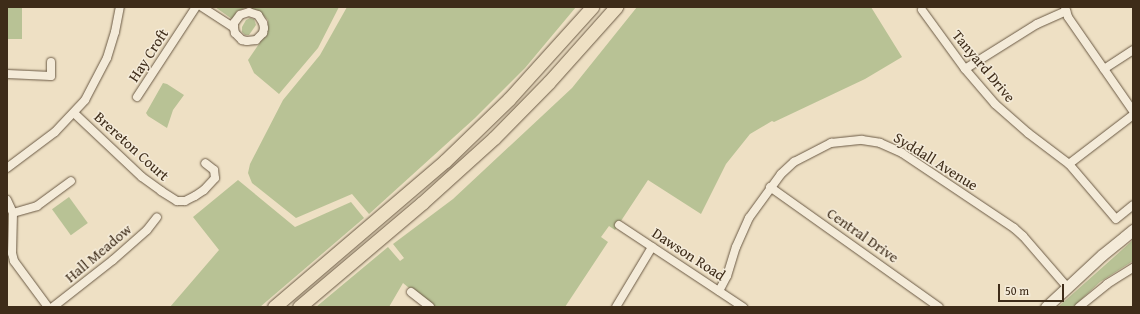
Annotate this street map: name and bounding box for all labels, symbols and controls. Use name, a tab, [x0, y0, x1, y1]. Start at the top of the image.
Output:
street label: Hay Croft	[124, 25, 172, 85]
street label: Tanyard Drive	[949, 26, 1019, 106]
street label: Brereton Court	[91, 108, 173, 184]
street label: Syddall Avenue	[891, 128, 981, 194]
street label: Central Drive	[824, 204, 902, 266]
street label: Hall Meadow	[61, 220, 135, 286]
street label: Dawson Road	[649, 224, 729, 284]
scale bar	[1000, 276, 1066, 302]
text: 50 m	[1005, 282, 1029, 299]

